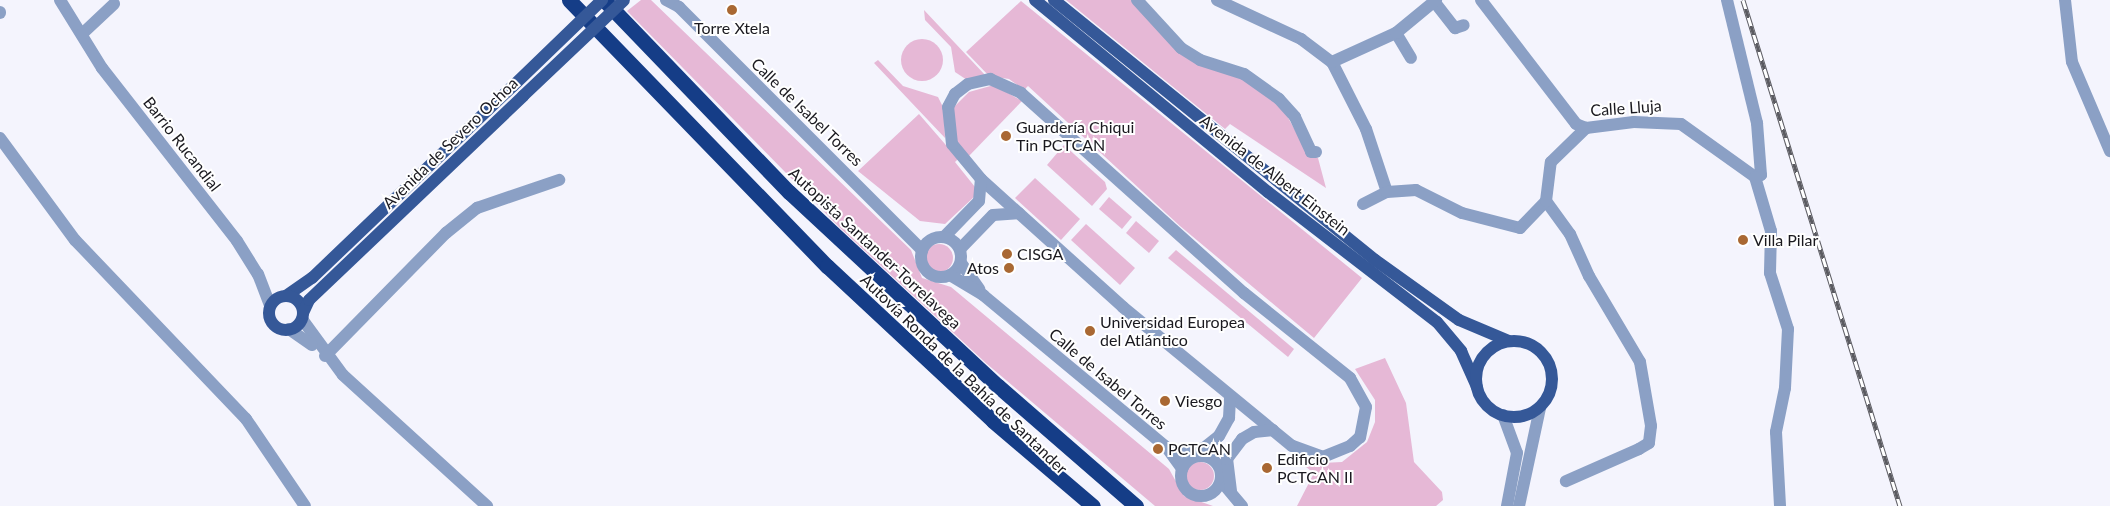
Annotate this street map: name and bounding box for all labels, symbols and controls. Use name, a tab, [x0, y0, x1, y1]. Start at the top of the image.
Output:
marker: Torre Xtela	[726, 4, 738, 16]
place label: Torre Xtela	[694, 18, 770, 38]
street label: Calle de Isabel Torres	[747, 54, 867, 170]
street label: Avenida de Severo Ochoa	[378, 73, 522, 213]
street label: Barrio Rucandial	[139, 93, 225, 195]
street label: Calle Lluja	[1590, 96, 1662, 120]
street label: Avenida de Albert Einstein	[1196, 110, 1354, 240]
place label: Guardería Chiqui Tin PCTCAN	[1016, 117, 1134, 155]
marker: Guardería Chiqui Tin PCTCAN	[1000, 130, 1012, 142]
street label: Autopista Santander-Torrelavega	[785, 163, 965, 333]
place label: Villa Pilar	[1753, 230, 1818, 250]
marker: Villa Pilar	[1737, 234, 1749, 246]
place label: CISGA	[1017, 244, 1063, 264]
marker: CISGA	[1001, 248, 1013, 260]
place label: Atos	[967, 258, 999, 278]
marker: Atos	[1003, 262, 1015, 274]
street label: Autovía Ronda de la Bahía de Santander	[857, 270, 1071, 478]
place label: Universidad Europea del Atlántico	[1100, 312, 1245, 350]
street label: Calle de Isabel Torres	[1045, 324, 1171, 434]
marker: Universidad Europea del Atlántico	[1084, 325, 1096, 337]
place label: Viesgo	[1175, 391, 1222, 411]
marker: Viesgo	[1159, 395, 1171, 407]
place label: PCTCAN	[1168, 439, 1231, 459]
marker: PCTCAN	[1152, 443, 1164, 455]
place label: Edificio PCTCAN II	[1277, 449, 1353, 487]
marker: Edificio PCTCAN II	[1261, 462, 1273, 474]

